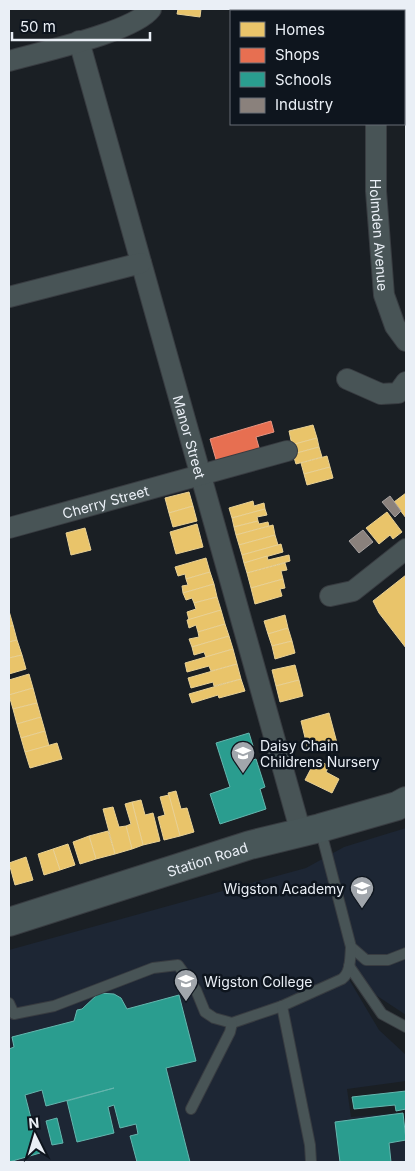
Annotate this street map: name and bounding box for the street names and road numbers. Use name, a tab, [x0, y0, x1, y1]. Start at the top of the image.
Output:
street label: Holmden Avenue	[367, 179, 392, 292]
street label: Manor Street	[170, 393, 210, 481]
street label: Cherry Street	[60, 481, 151, 521]
street label: Station Road	[165, 838, 250, 880]

